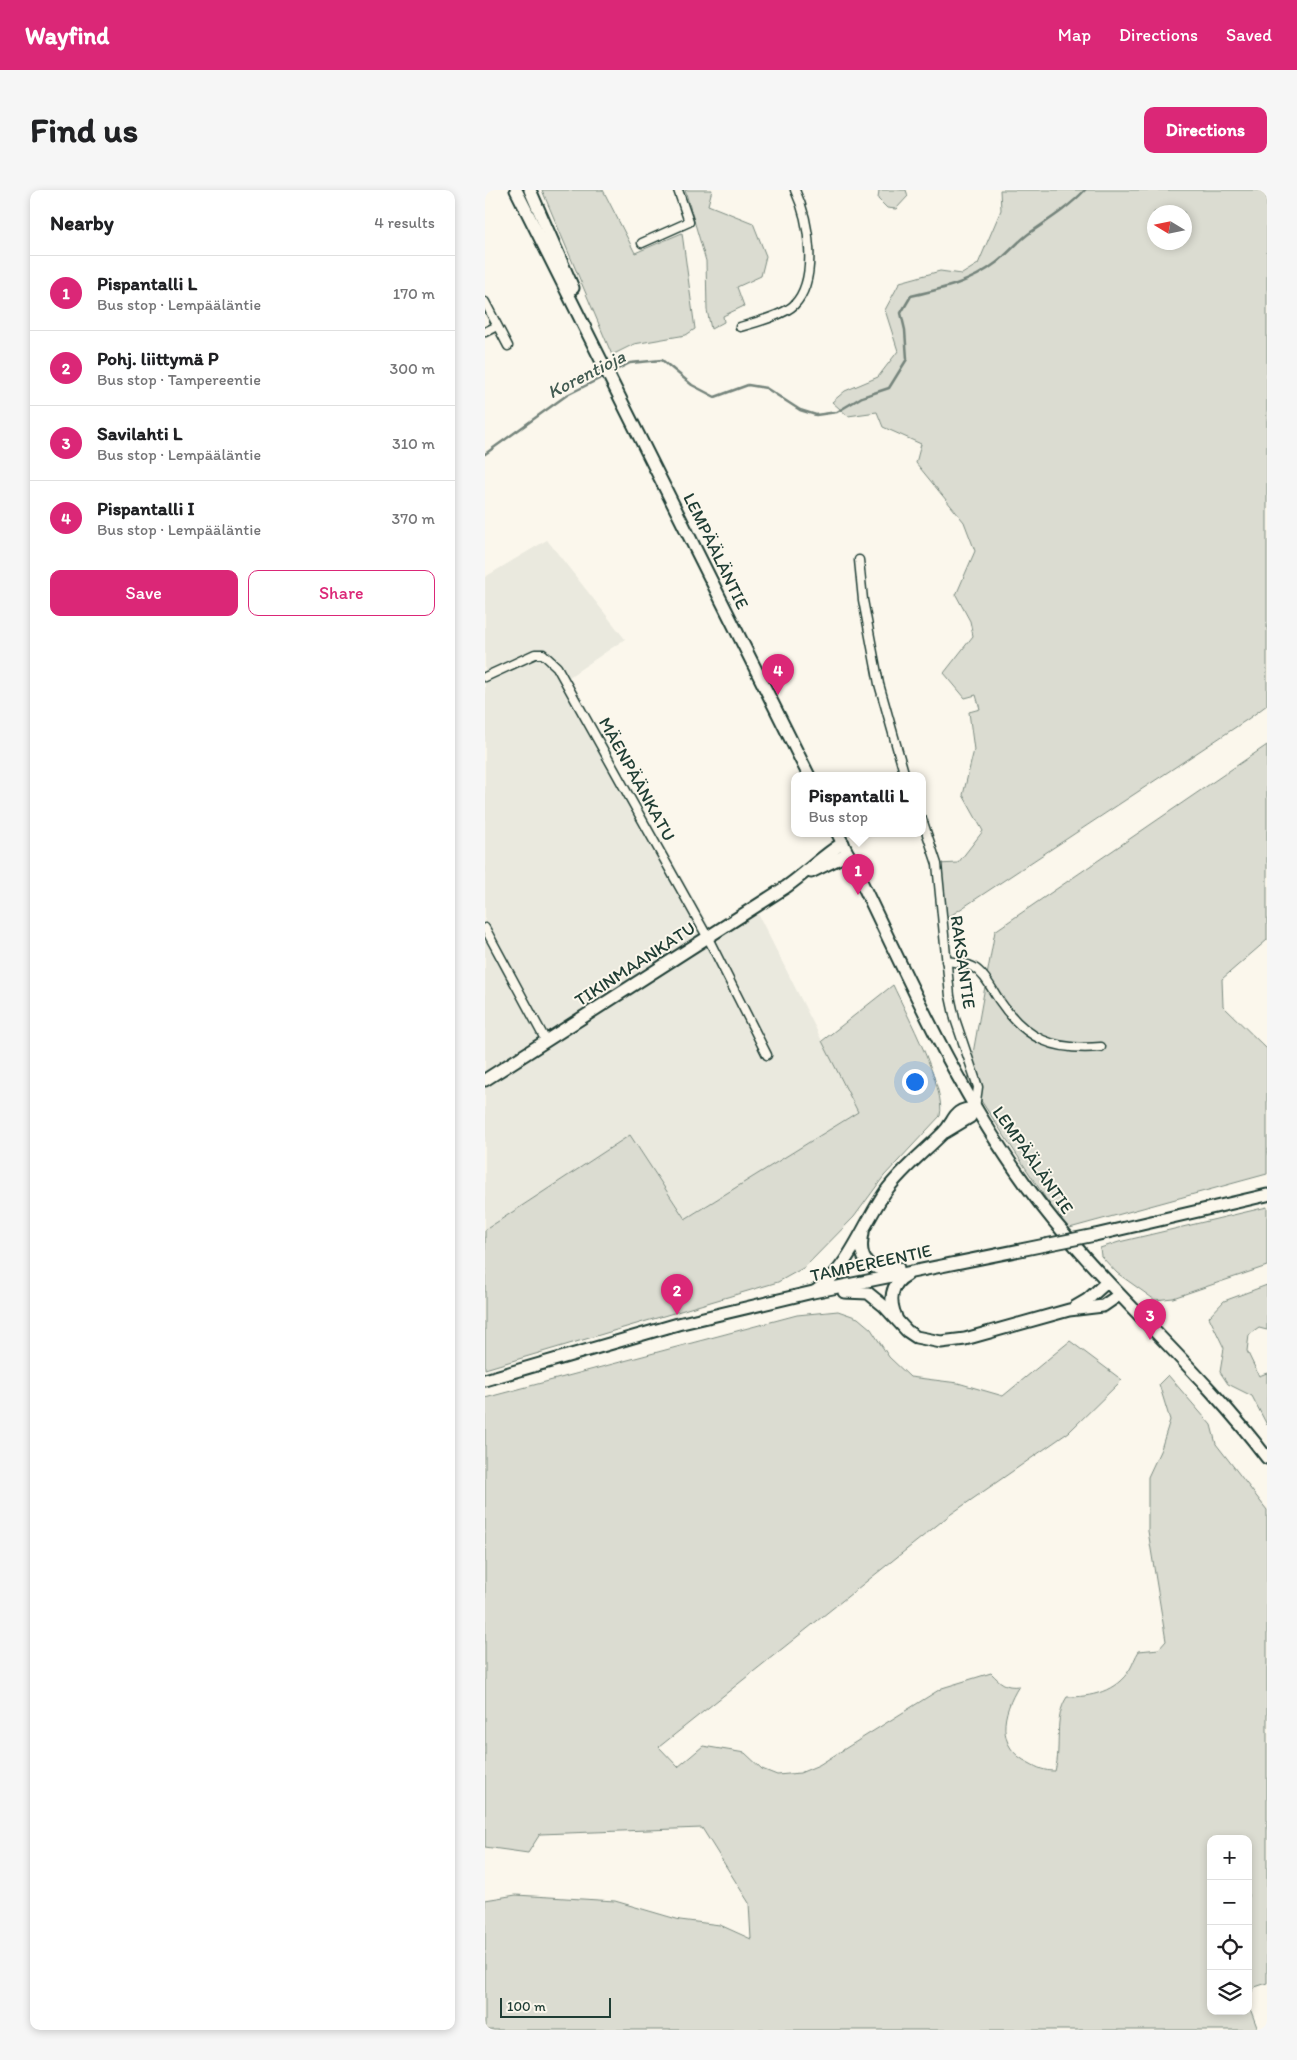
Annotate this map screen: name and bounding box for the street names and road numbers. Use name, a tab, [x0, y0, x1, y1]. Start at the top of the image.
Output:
street label: LEMPÄÄLÄNTIE	[678, 489, 754, 613]
street label: MÄENPÄÄNKATU	[594, 713, 680, 845]
street label: RAKSANTIE	[946, 914, 980, 1010]
street label: TIKINMAANKATU	[571, 917, 699, 1011]
street label: LEMPÄÄLÄNTIE	[988, 1102, 1078, 1218]
street label: TAMPEREENTIE	[808, 1239, 934, 1287]

